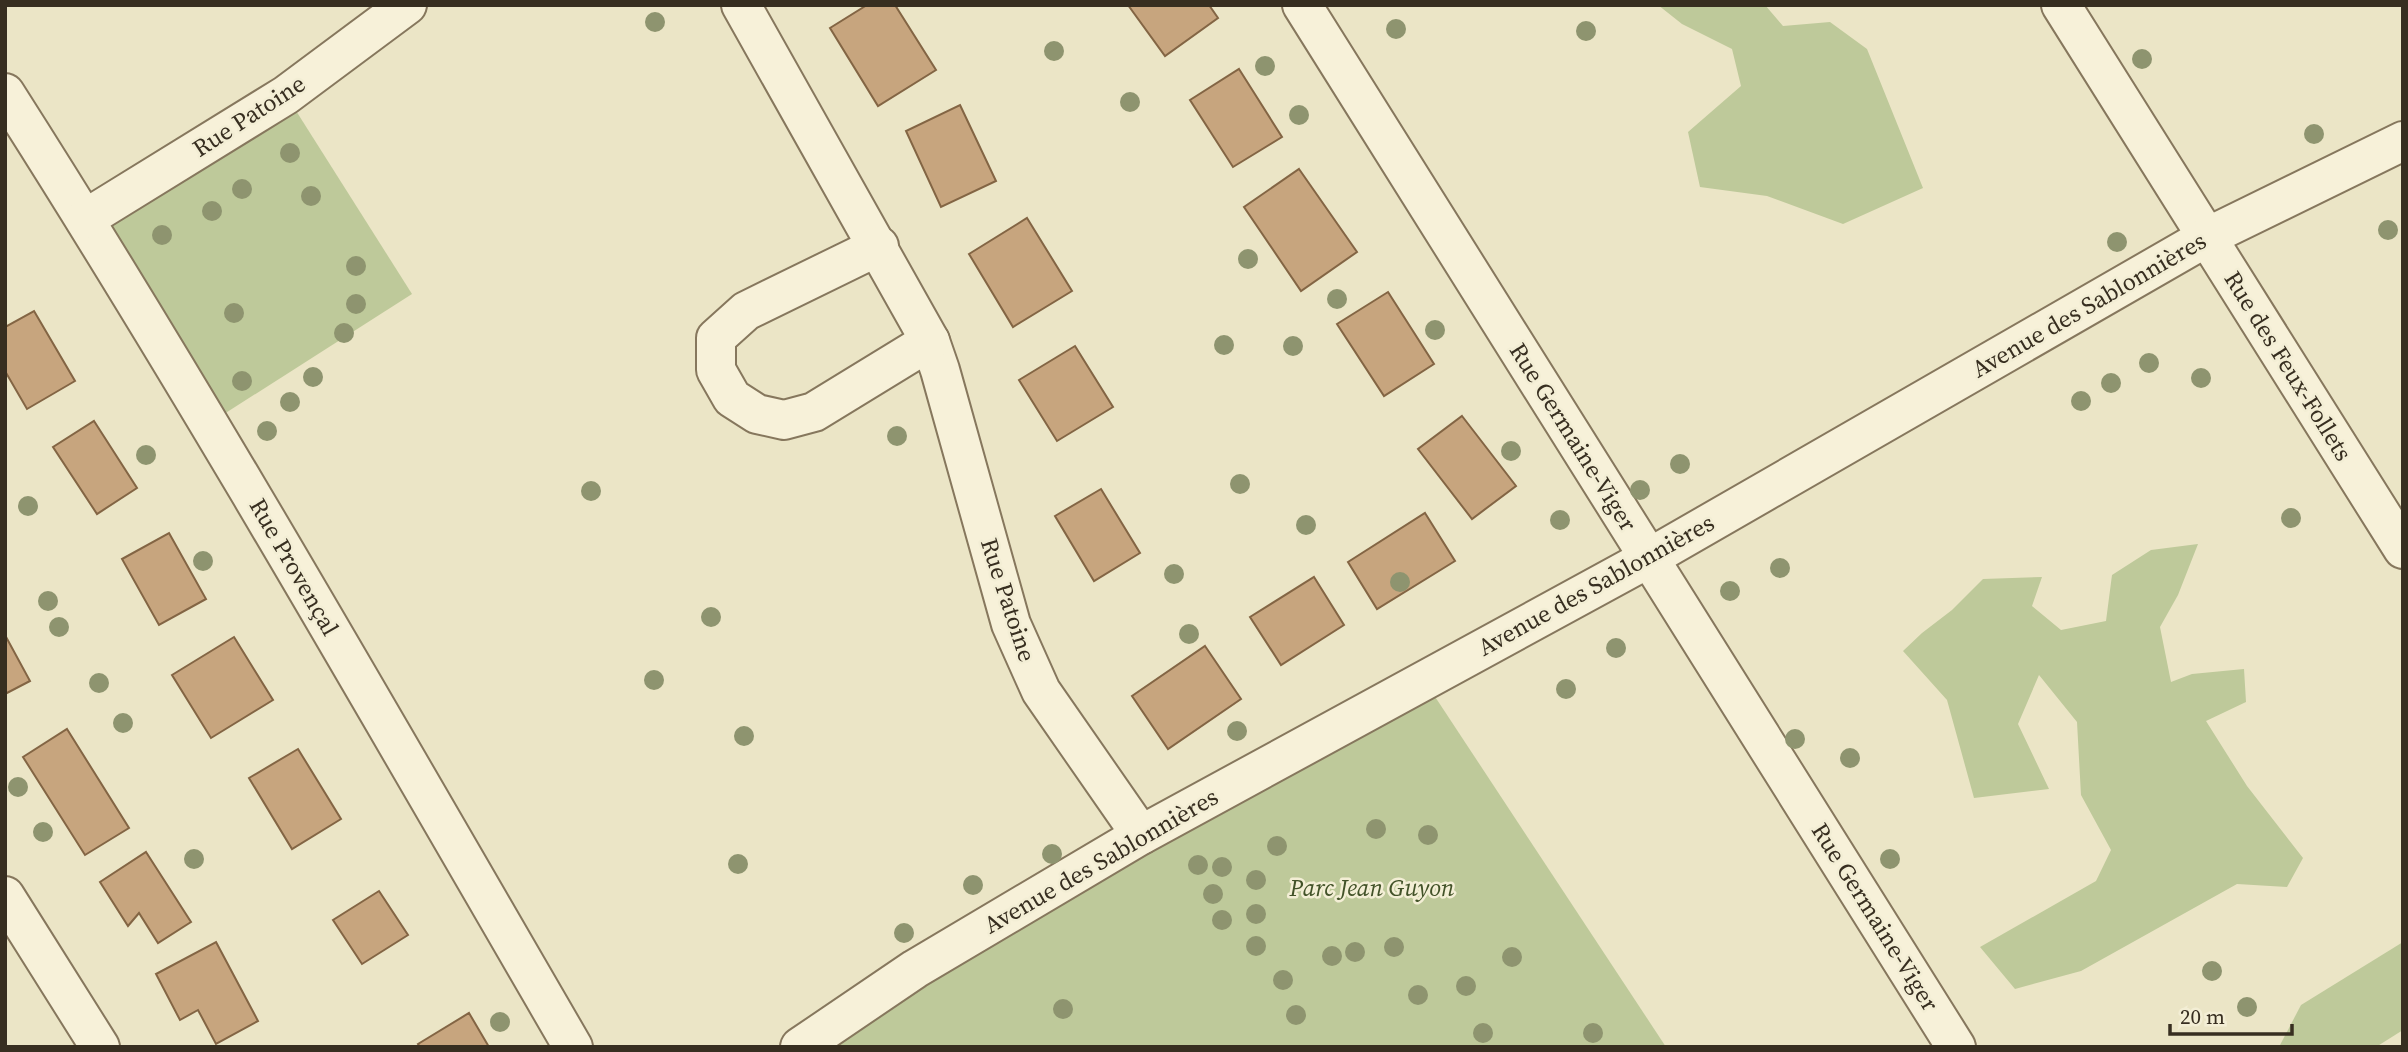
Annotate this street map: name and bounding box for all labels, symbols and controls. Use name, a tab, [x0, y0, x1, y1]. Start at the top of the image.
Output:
street label: Rue Patoine	[186, 67, 311, 164]
street label: Avenue des Sablonnières	[1965, 224, 2212, 385]
street label: Rue des Feux-Follets	[2217, 264, 2360, 467]
street label: Rue Germaine-Viger	[1502, 336, 1645, 537]
street label: Rue Provençal	[242, 492, 347, 641]
street label: Avenue des Sablonnières	[1472, 506, 1720, 663]
street label: Rue Patoine	[973, 534, 1044, 666]
street label: Avenue des Sablonnières	[977, 780, 1224, 941]
street label: Rue Germaine-Viger	[1804, 816, 1947, 1017]
park label: Parc Jean Guyon	[1289, 871, 1455, 904]
scale bar	[2170, 992, 2292, 1036]
text: 20 m	[2180, 1002, 2225, 1031]

